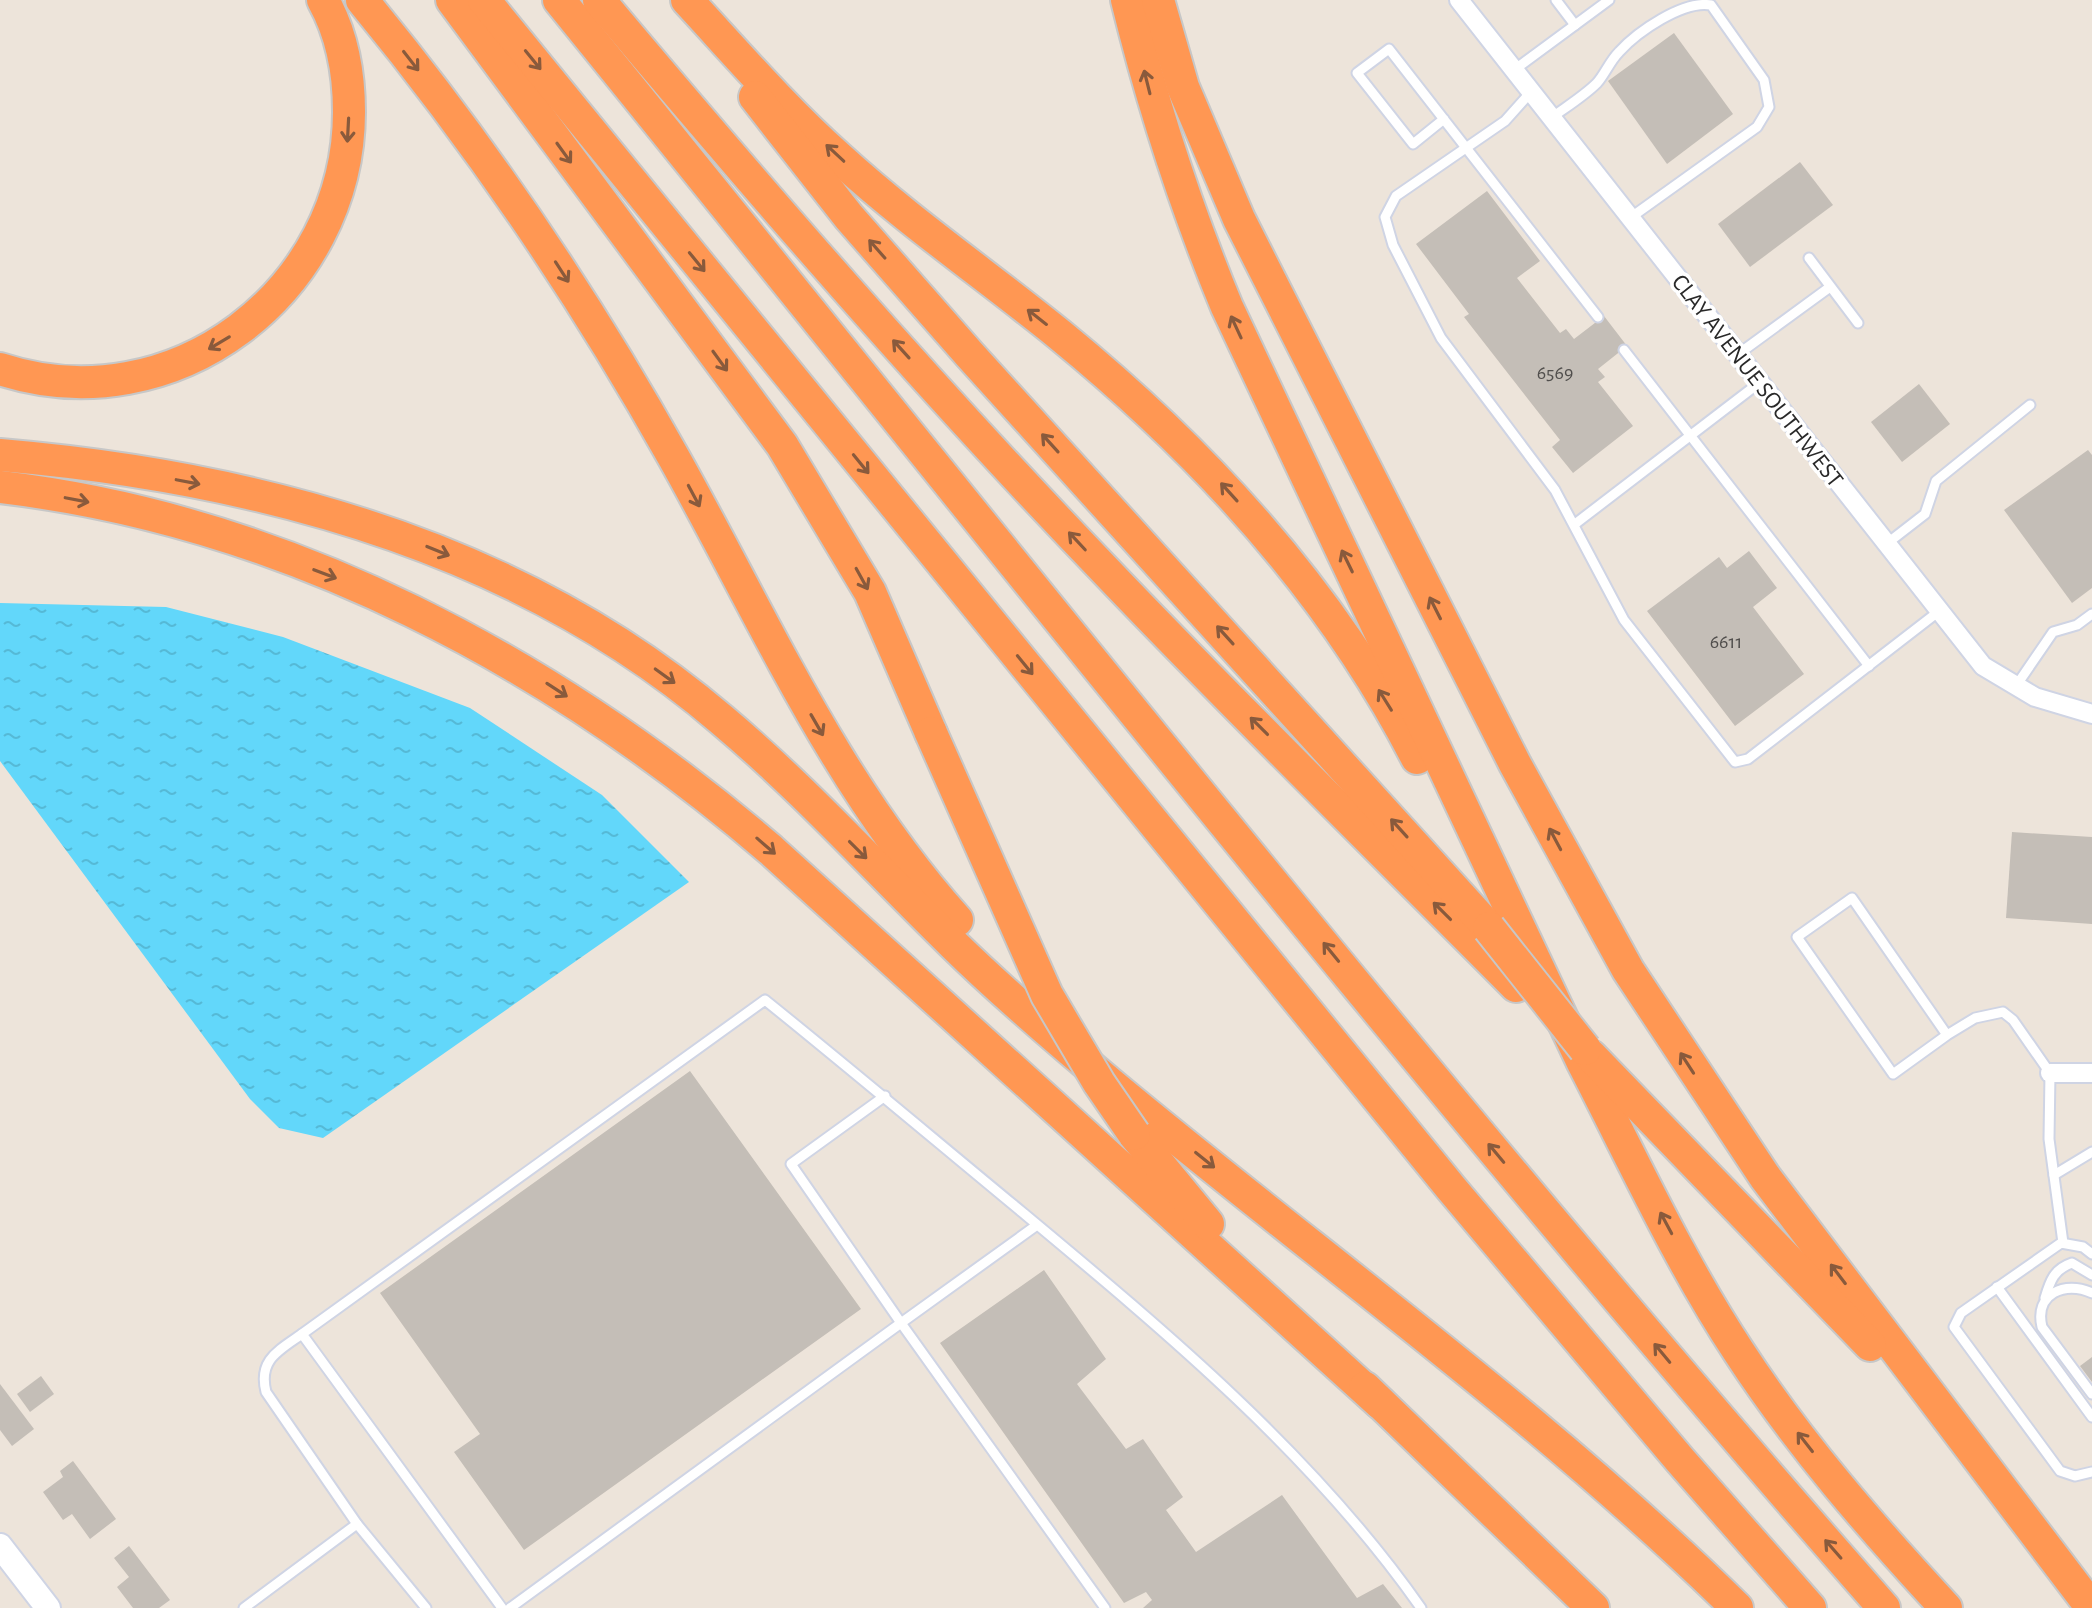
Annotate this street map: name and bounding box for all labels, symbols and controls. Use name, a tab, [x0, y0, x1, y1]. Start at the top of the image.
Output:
one-way arrow	[403, 50, 420, 71]
one-way arrow	[524, 50, 542, 70]
one-way arrow	[1139, 70, 1154, 96]
one-way arrow	[341, 116, 356, 143]
one-way arrow	[556, 142, 573, 164]
one-way arrow	[825, 144, 845, 163]
one-way arrow	[868, 239, 886, 259]
one-way arrow	[688, 251, 706, 272]
one-way arrow	[553, 261, 570, 283]
street label: CLAY AVENUE SOUTHWEST	[1667, 270, 1847, 492]
one-way arrow	[1027, 308, 1048, 326]
one-way arrow	[1228, 315, 1243, 339]
one-way arrow	[208, 335, 231, 351]
one-way arrow	[892, 339, 911, 360]
one-way arrow	[712, 350, 729, 372]
house number: 6569	[1537, 363, 1573, 383]
one-way arrow	[1042, 433, 1060, 453]
one-way arrow	[852, 453, 870, 474]
one-way arrow	[175, 475, 200, 490]
one-way arrow	[1220, 483, 1238, 503]
one-way arrow	[687, 484, 703, 507]
one-way arrow	[64, 493, 89, 508]
one-way arrow	[1068, 531, 1086, 551]
one-way arrow	[425, 544, 450, 559]
one-way arrow	[1339, 550, 1354, 574]
one-way arrow	[855, 566, 871, 590]
one-way arrow	[312, 568, 337, 582]
one-way arrow	[1427, 597, 1443, 621]
one-way arrow	[1216, 626, 1234, 646]
house number: 6611	[1710, 632, 1742, 652]
one-way arrow	[1016, 655, 1034, 676]
one-way arrow	[654, 667, 675, 684]
one-way arrow	[546, 682, 568, 699]
one-way arrow	[1376, 689, 1393, 711]
one-way arrow	[809, 713, 825, 736]
one-way arrow	[1250, 717, 1269, 736]
one-way arrow	[1390, 819, 1408, 839]
one-way arrow	[1546, 828, 1562, 852]
one-way arrow	[755, 836, 775, 854]
one-way arrow	[848, 840, 867, 859]
one-way arrow	[1433, 902, 1452, 921]
one-way arrow	[1322, 942, 1340, 963]
one-way arrow	[1679, 1052, 1696, 1074]
one-way arrow	[1487, 1144, 1505, 1164]
one-way arrow	[1194, 1151, 1215, 1168]
one-way arrow	[1657, 1212, 1673, 1235]
one-way arrow	[1830, 1264, 1847, 1285]
one-way arrow	[1653, 1343, 1671, 1364]
one-way arrow	[1796, 1432, 1813, 1453]
one-way arrow	[1824, 1540, 1842, 1560]

